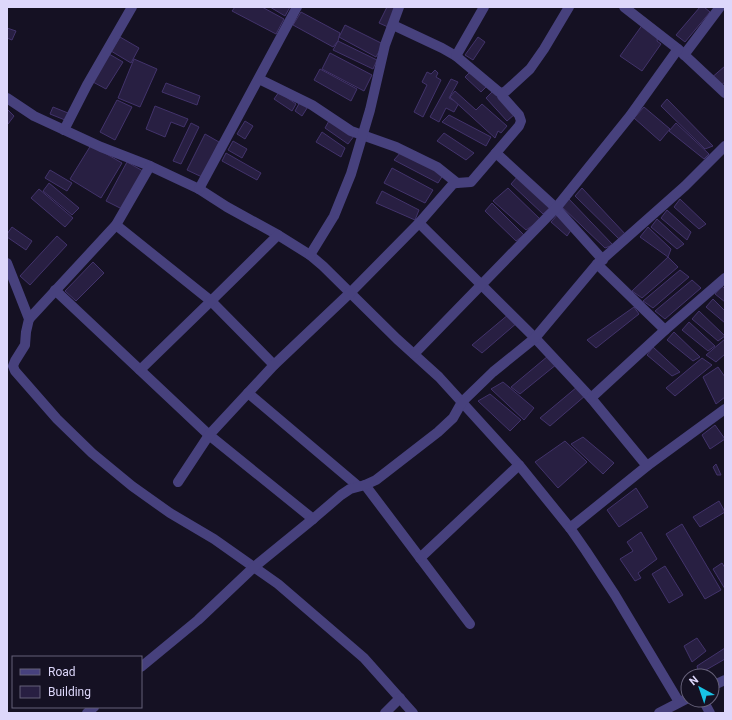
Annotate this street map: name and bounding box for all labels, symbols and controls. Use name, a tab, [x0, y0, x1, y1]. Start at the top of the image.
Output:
legend	[12, 656, 142, 708]
text: Road	[48, 665, 76, 679]
north arrow	[680, 668, 720, 708]
text: N	[687, 673, 701, 688]
text: Building	[48, 685, 91, 699]

